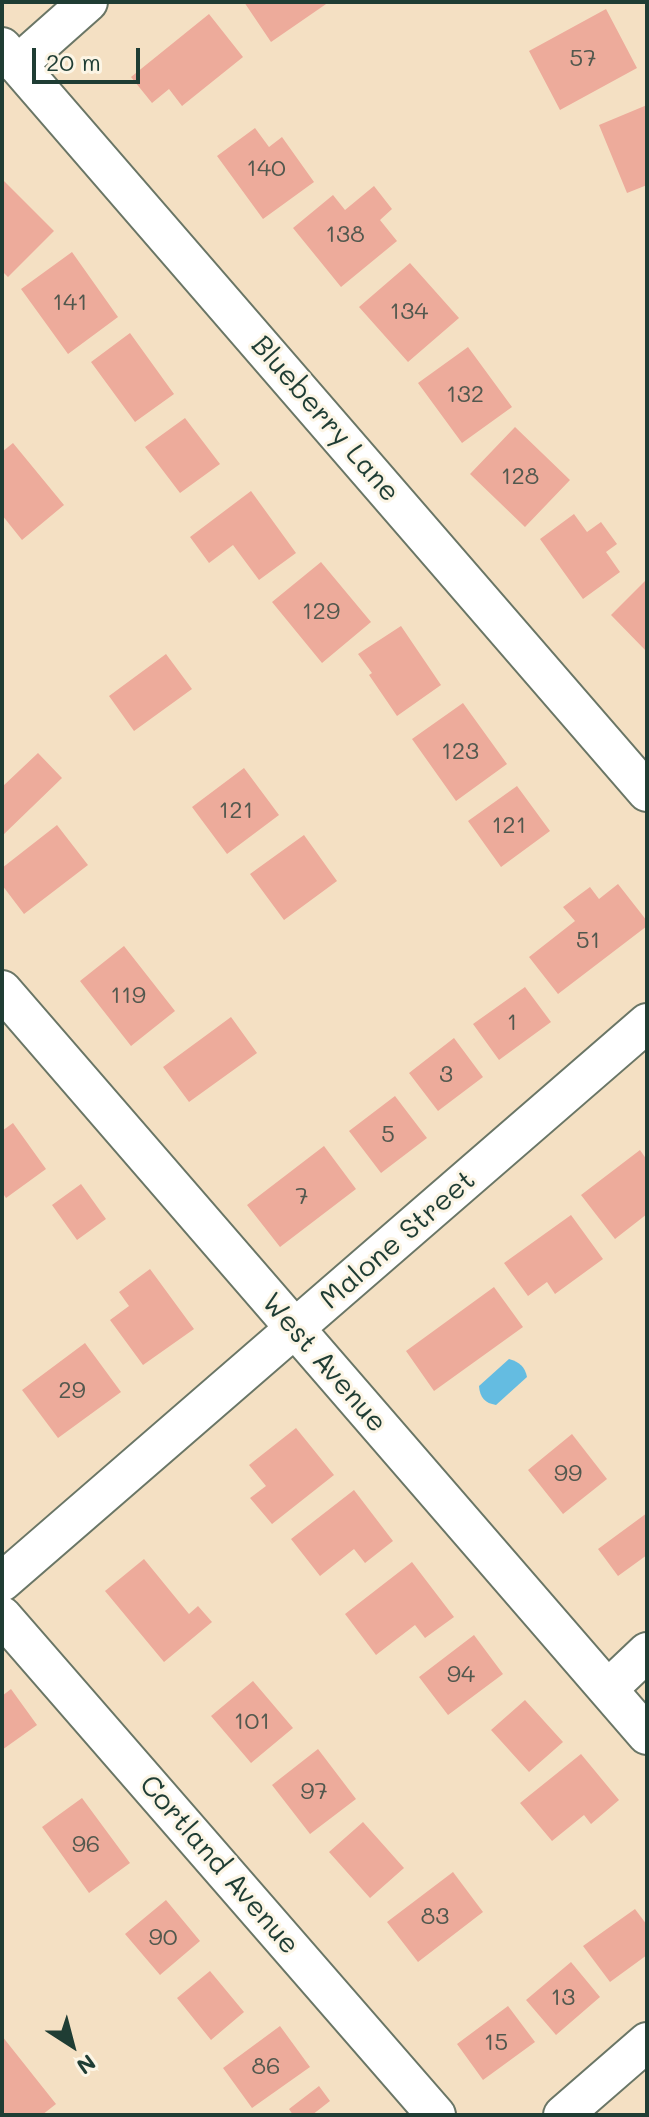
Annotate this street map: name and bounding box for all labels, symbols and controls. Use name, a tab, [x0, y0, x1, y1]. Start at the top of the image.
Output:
scale bar	[36, 32, 144, 82]
house number: 57	[569, 45, 597, 73]
text: 20 m	[46, 46, 101, 77]
house number: 140	[246, 155, 286, 183]
house number: 138	[325, 221, 365, 249]
house number: 141	[52, 289, 88, 317]
house number: 134	[390, 298, 428, 326]
street label: Blueberry Lane	[244, 329, 406, 509]
house number: 132	[446, 381, 484, 409]
house number: 128	[501, 463, 539, 491]
house number: 129	[302, 598, 340, 626]
house number: 123	[441, 738, 479, 766]
house number: 121	[219, 797, 253, 825]
house number: 121	[492, 812, 526, 840]
house number: 51	[576, 927, 600, 955]
house number: 119	[110, 982, 146, 1010]
house number: 1	[507, 1009, 517, 1037]
house number: 3	[439, 1061, 453, 1089]
house number: 5	[381, 1121, 395, 1149]
street label: Malone Street	[314, 1164, 482, 1316]
house number: 7	[295, 1183, 309, 1211]
street label: West Avenue	[254, 1286, 394, 1440]
house number: 29	[58, 1377, 86, 1405]
house number: 99	[554, 1460, 582, 1488]
house number: 94	[447, 1661, 475, 1689]
house number: 101	[234, 1708, 270, 1736]
street label: Cortland Avenue	[132, 1768, 306, 1962]
house number: 97	[300, 1778, 328, 1806]
house number: 96	[72, 1831, 100, 1859]
house number: 83	[421, 1903, 449, 1931]
house number: 90	[149, 1924, 177, 1952]
house number: 13	[551, 1984, 575, 2012]
north arrow	[32, 2005, 112, 2085]
house number: 15	[484, 2029, 508, 2057]
text: N	[71, 2048, 102, 2081]
house number: 86	[251, 2053, 281, 2081]

